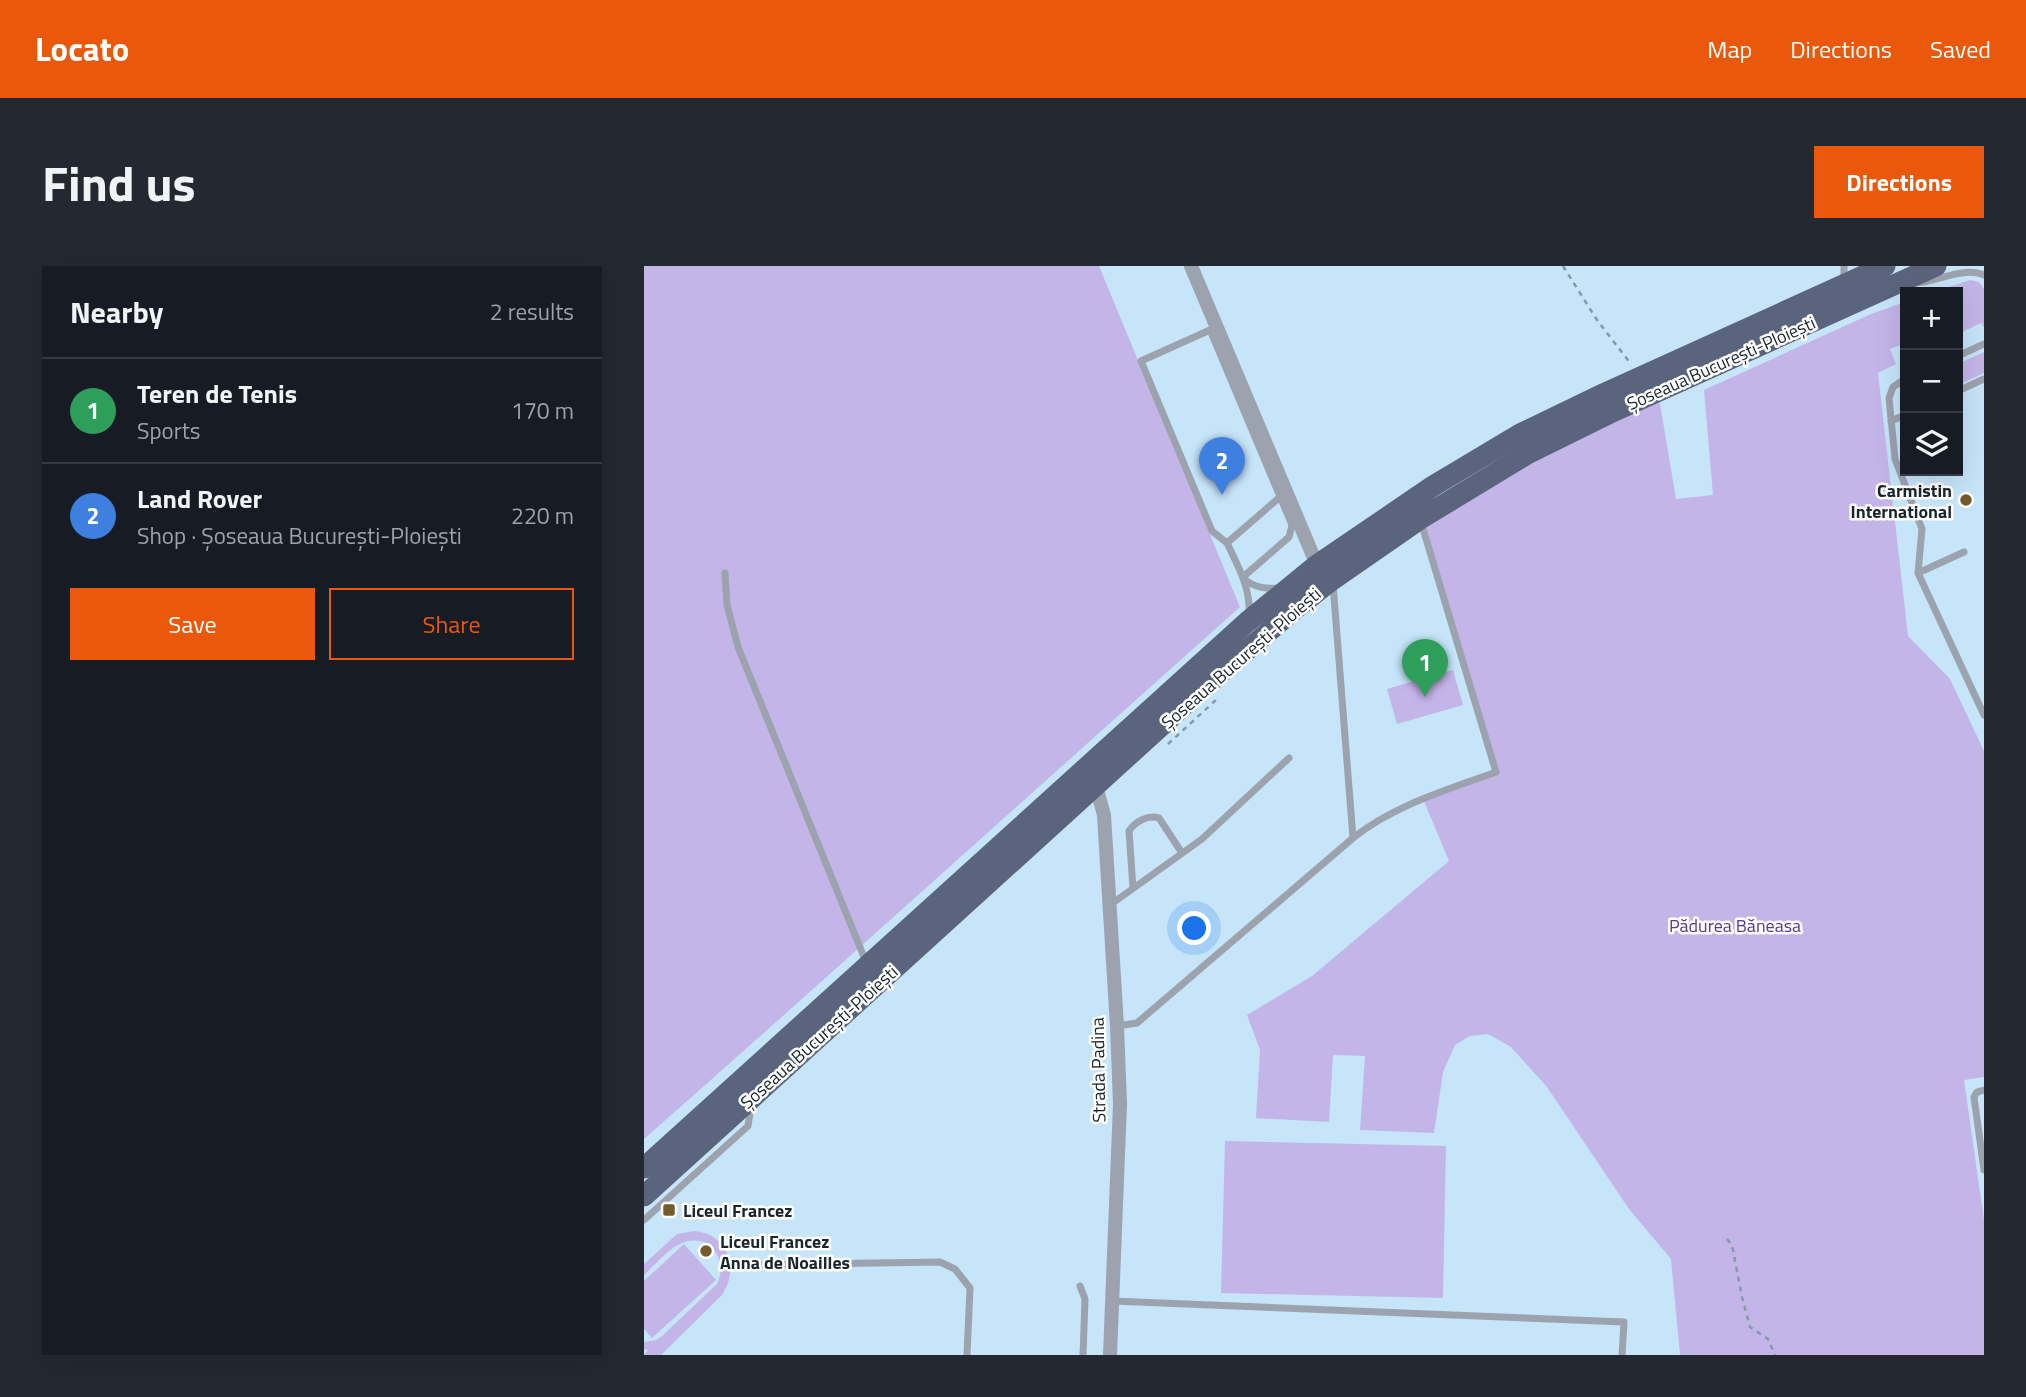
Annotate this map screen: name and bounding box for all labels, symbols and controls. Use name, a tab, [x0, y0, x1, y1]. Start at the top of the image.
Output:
text: Locato	[35, 24, 129, 74]
text: Map	[1707, 31, 1752, 67]
text: Directions	[1790, 31, 1892, 67]
text: Saved	[1930, 31, 1991, 67]
text: Find us	[42, 145, 196, 220]
button: Directions	[1814, 146, 1984, 218]
map controls	[1900, 287, 1963, 476]
button: +	[1900, 287, 1963, 350]
text: Nearby	[70, 289, 163, 335]
text: 2 results	[490, 294, 574, 329]
street label: Șoseaua București-Ploiești	[1622, 309, 1820, 417]
button: −	[1900, 350, 1963, 413]
text: Teren de Tenis	[137, 374, 297, 413]
text: 1	[87, 393, 99, 428]
text: 170 m	[511, 393, 574, 428]
text: Sports	[137, 413, 200, 448]
button: layers	[1900, 413, 1963, 476]
pin: 2	[1199, 437, 1245, 495]
place label: Carmistin International	[1851, 477, 1952, 525]
text: Land Rover	[137, 479, 262, 518]
marker: Carmistin International	[1958, 492, 1974, 508]
text: 2	[87, 498, 99, 533]
text: 220 m	[511, 498, 574, 533]
text: Shop · Șoseaua București-Ploiești	[137, 518, 462, 553]
street label: Șoseaua București-Ploiești	[1155, 581, 1327, 735]
button: Save	[70, 588, 315, 660]
button: Share	[329, 588, 574, 660]
pin: 1	[1402, 639, 1448, 697]
your location	[1177, 911, 1211, 945]
park label: Pădurea Băneasa	[1669, 912, 1801, 939]
street label: Șoseaua București-Ploiești	[734, 959, 904, 1115]
street label: Strada Padina	[1084, 1017, 1112, 1123]
place label: Liceul Francez	[683, 1197, 792, 1224]
marker: Liceul Francez	[661, 1202, 677, 1218]
place label: Liceul Francez Anna de Noailles	[720, 1228, 850, 1276]
marker: Liceul Francez Anna de Noailles	[698, 1243, 714, 1259]

